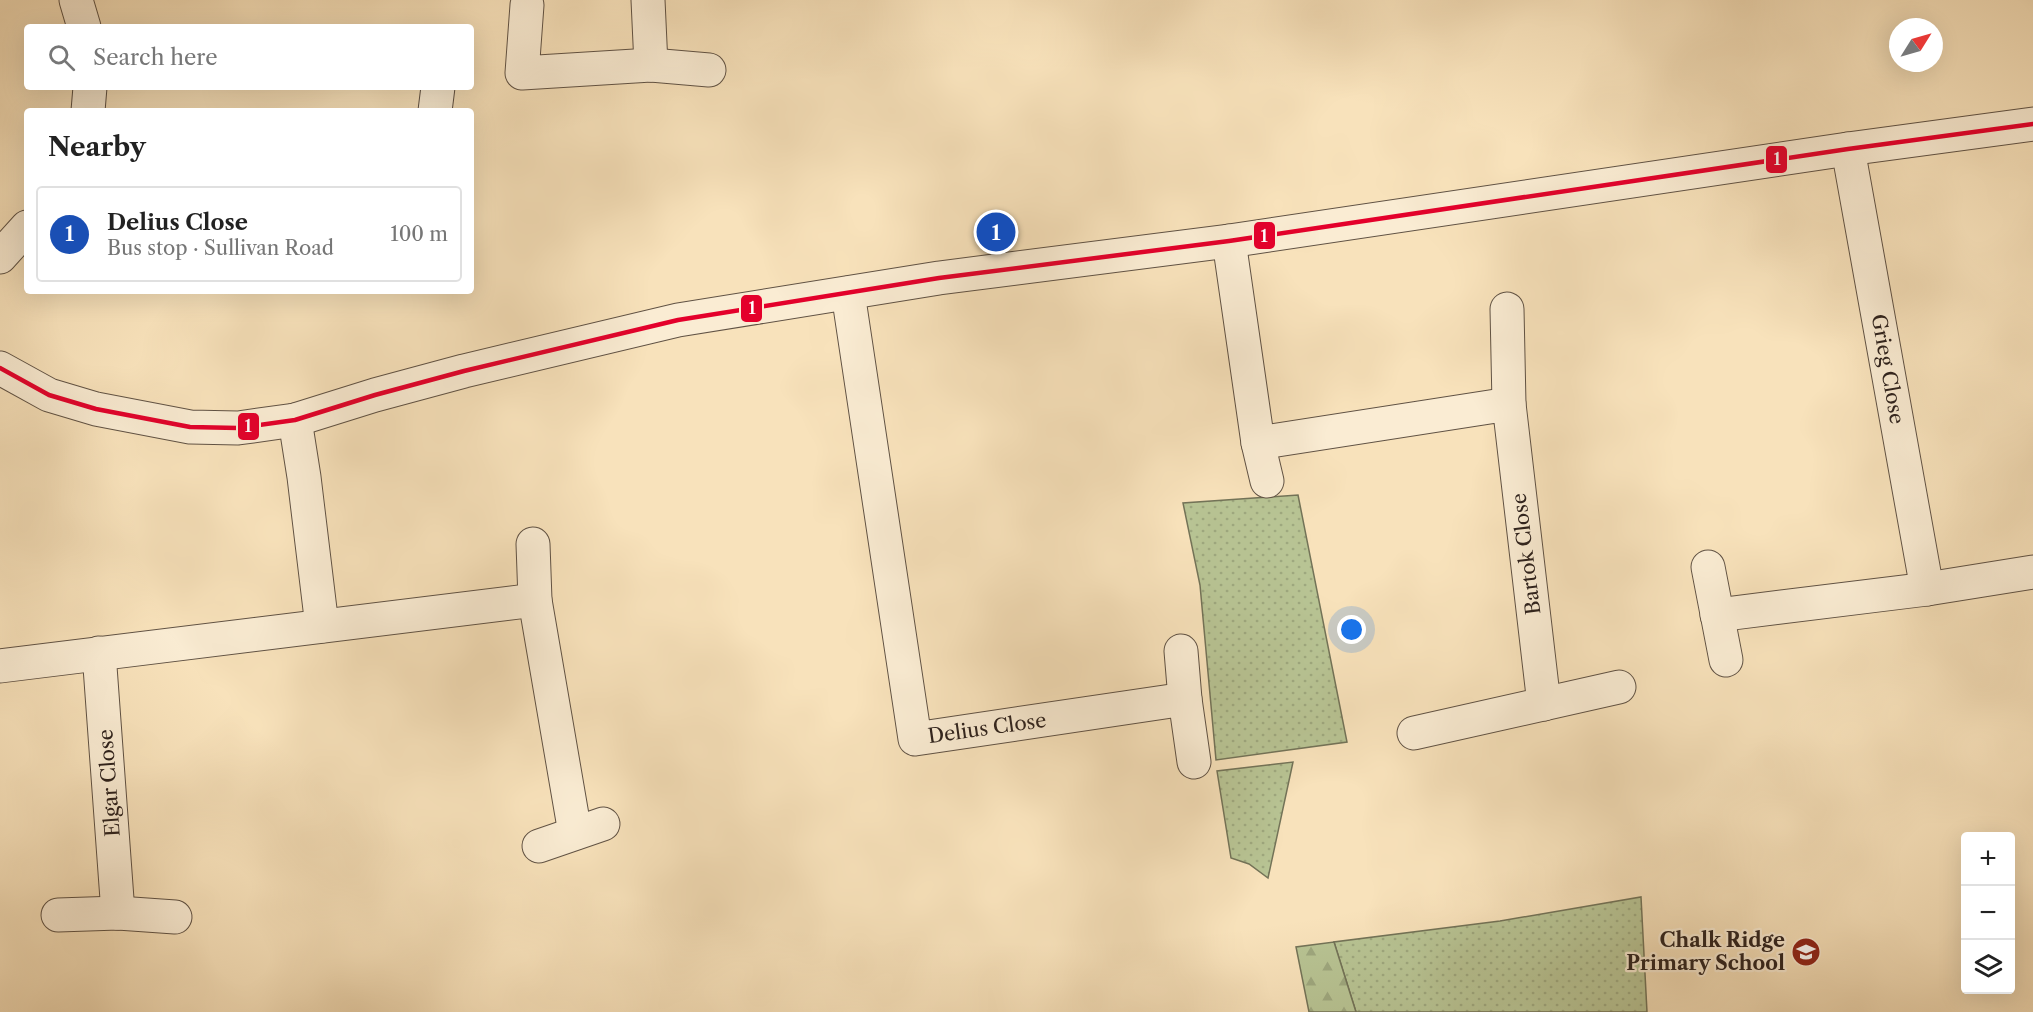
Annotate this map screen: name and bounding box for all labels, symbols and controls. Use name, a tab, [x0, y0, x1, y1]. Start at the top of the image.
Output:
north arrow	[1889, 18, 1943, 72]
search box	[24, 24, 474, 90]
icon: search	[45, 41, 78, 74]
text: Search here	[93, 44, 218, 71]
text: Nearby	[48, 131, 146, 163]
line badge: 1	[1765, 145, 1788, 174]
text: 1	[1773, 149, 1781, 169]
text: Delius Close	[107, 209, 248, 236]
pin: 1	[976, 210, 1016, 254]
line badge: 1	[1253, 221, 1276, 250]
text: 1	[65, 222, 74, 246]
text: 100 m	[390, 222, 448, 246]
text: 1	[1260, 226, 1268, 246]
text: Bus stop · Sullivan Road	[107, 236, 334, 260]
line badge: 1	[740, 294, 763, 323]
text: 1	[748, 298, 756, 318]
street label: Grieg Close	[1867, 312, 1909, 426]
line badge: 1	[237, 412, 260, 441]
text: 1	[244, 416, 252, 436]
street label: Bartok Close	[1507, 492, 1545, 616]
your location	[1337, 615, 1366, 644]
street label: Delius Close	[926, 708, 1048, 748]
street label: Elgar Close	[93, 728, 125, 838]
map controls	[1961, 832, 2015, 994]
button: +	[1961, 832, 2015, 886]
button: −	[1961, 886, 2015, 940]
place label: Chalk Ridge Primary School	[1626, 928, 1785, 975]
school or university icon: Chalk Ridge Primary School	[1790, 936, 1822, 968]
button: layers	[1961, 940, 2015, 994]

